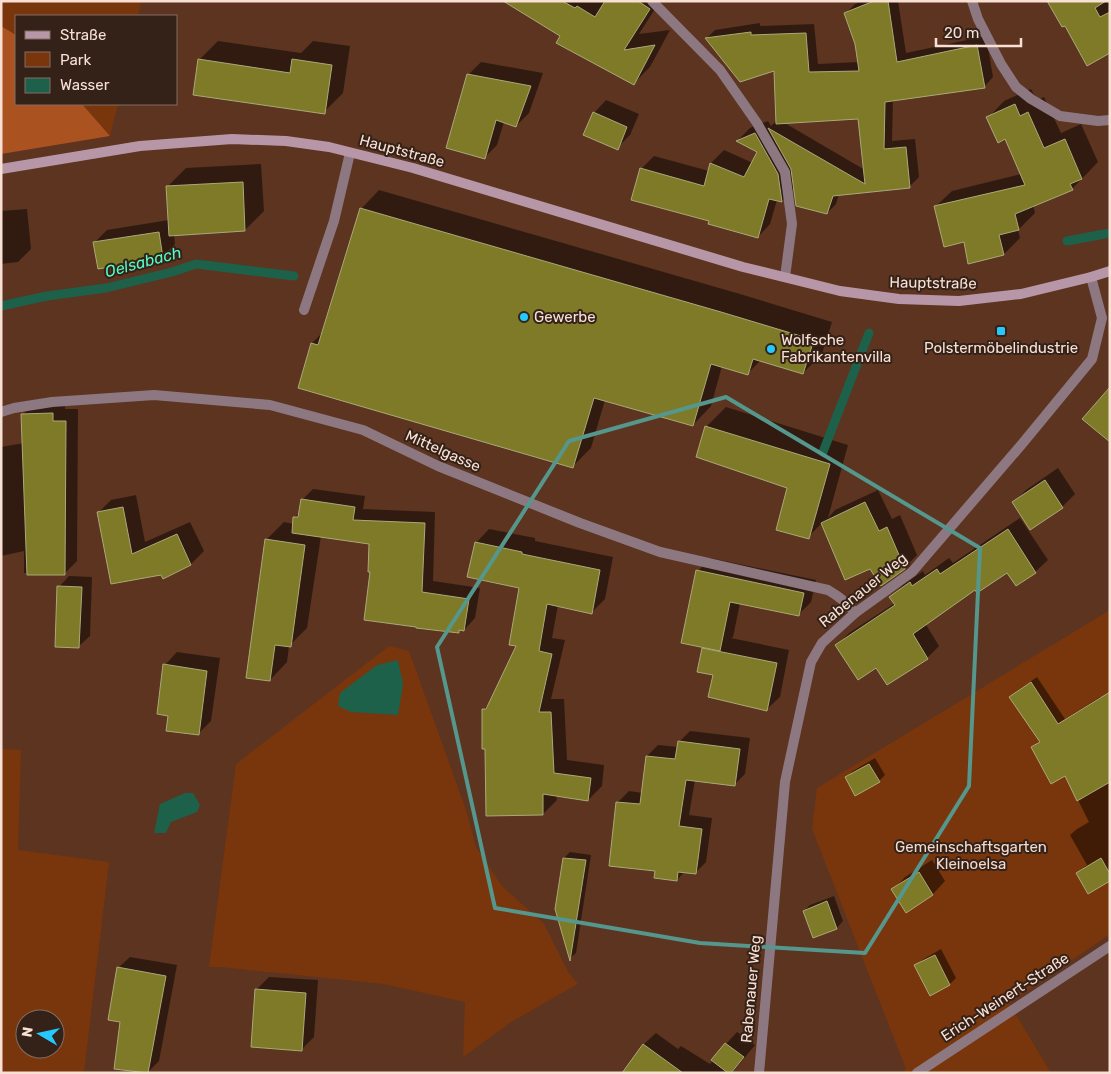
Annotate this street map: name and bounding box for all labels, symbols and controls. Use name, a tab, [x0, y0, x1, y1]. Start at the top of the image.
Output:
legend	[15, 15, 178, 105]
scale bar	[936, 15, 1021, 47]
text: 20 m	[944, 24, 979, 42]
text: Straße	[60, 26, 106, 44]
text: Park	[60, 51, 91, 69]
text: Wasser	[60, 76, 110, 94]
street label: Hauptstraße	[357, 131, 447, 171]
water label: Oelsabach	[103, 243, 183, 281]
street label: Hauptstraße	[889, 273, 977, 293]
place label: Gewerbe	[534, 308, 596, 326]
marker: Gewerbe	[518, 311, 530, 323]
marker: Polstermöbelindustrie	[995, 325, 1007, 337]
place label: Wolfsche Fabrikantenvilla	[781, 331, 891, 366]
place label: Polstermöbelindustrie	[924, 339, 1078, 357]
marker: Wolfsche Fabrikantenvilla	[765, 343, 777, 355]
street label: Mittelgasse	[403, 426, 483, 476]
street label: Rabenauer Weg	[815, 549, 911, 631]
park label: Gemeinschaftsgarten Kleinoelsa	[895, 838, 1047, 873]
street label: Rabenauer Weg	[737, 934, 765, 1044]
street label: Erich-Weinert-Straße	[938, 949, 1072, 1045]
north arrow	[15, 1009, 65, 1059]
text: N	[18, 1026, 37, 1038]

